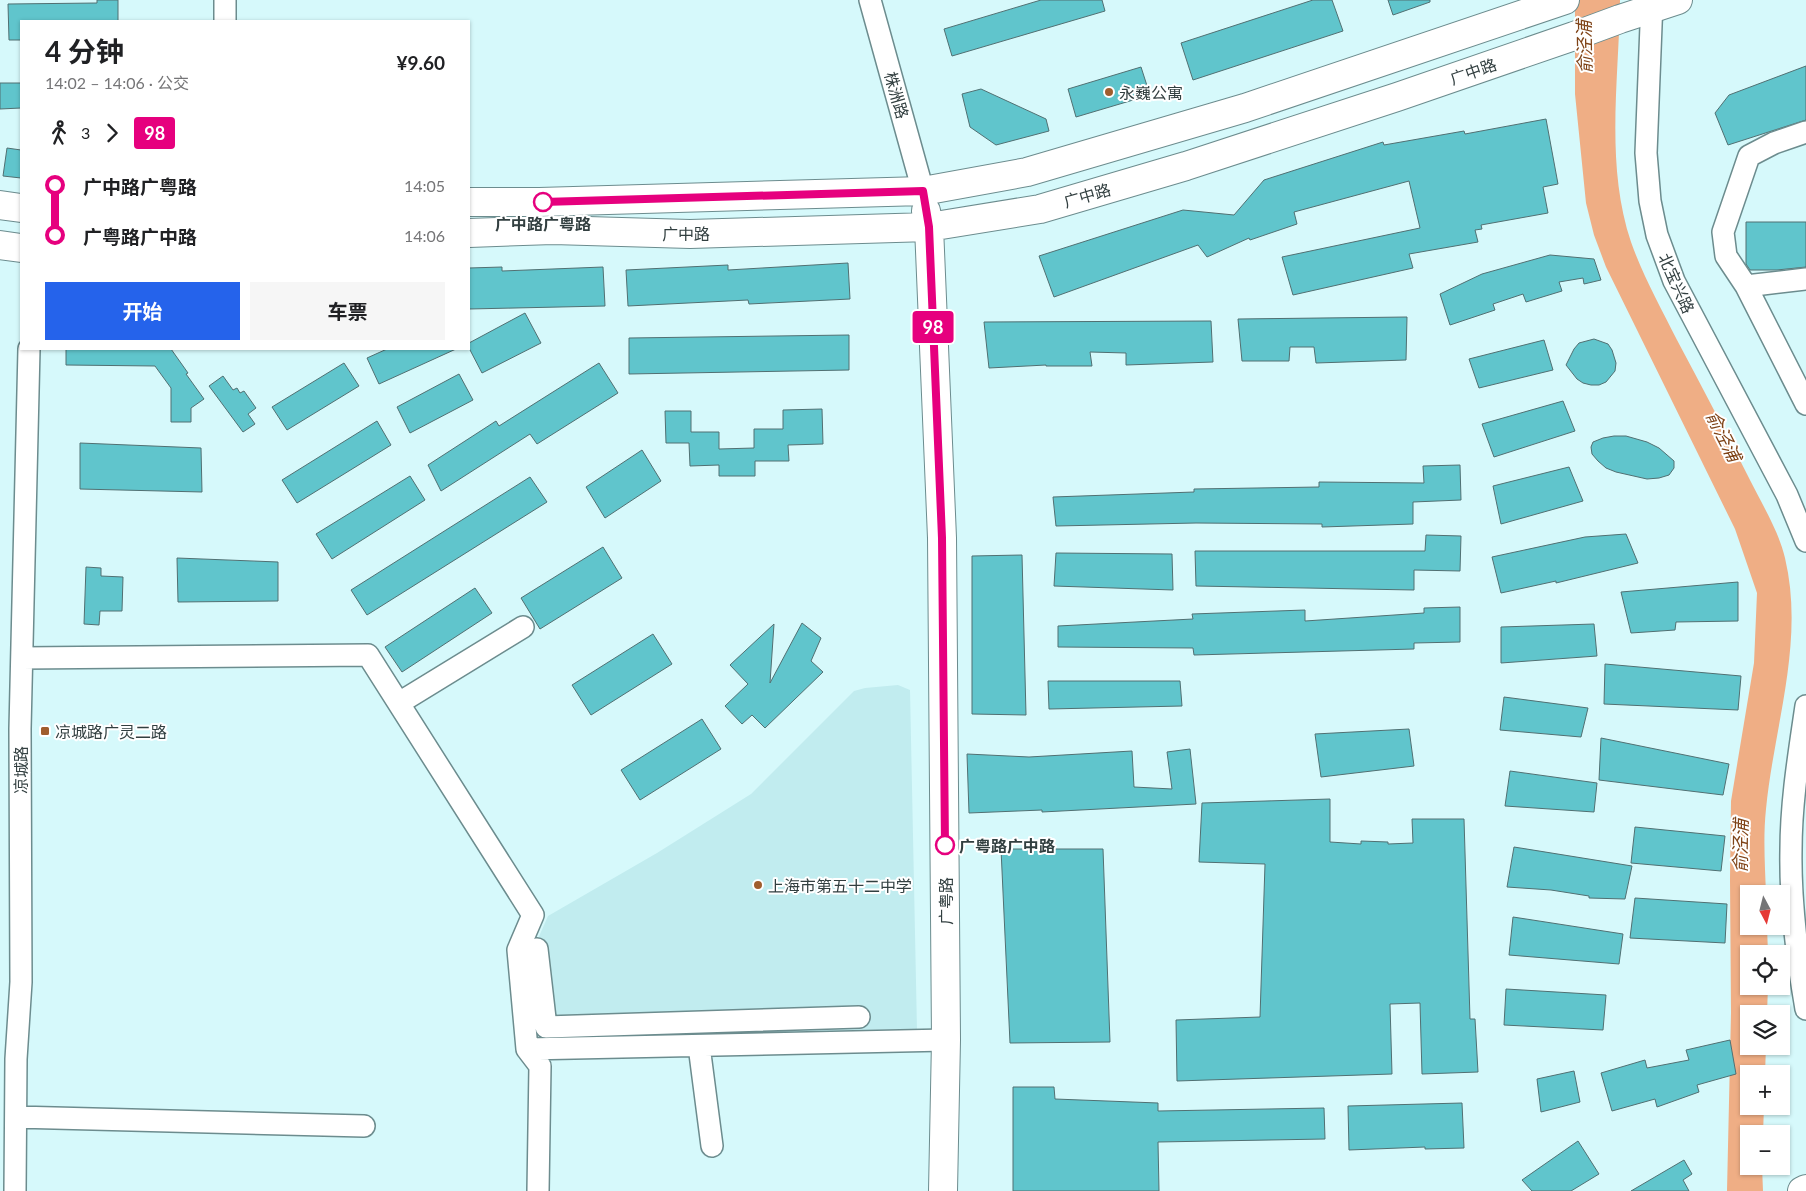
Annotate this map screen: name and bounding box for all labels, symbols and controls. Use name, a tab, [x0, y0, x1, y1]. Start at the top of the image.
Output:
water label: 俞泾浦	[1572, 17, 1595, 74]
text: 4 分钟	[45, 34, 124, 68]
text: ¥9.60	[396, 51, 445, 74]
street label: 广中路	[1447, 54, 1499, 88]
street label: 株洲路	[881, 69, 913, 121]
text: 14:02 – 14:06 · 公交	[45, 73, 189, 92]
place label: 永巍公寓	[1119, 83, 1183, 102]
marker: 永巍公寓	[1103, 86, 1115, 98]
icon: walk	[45, 119, 73, 147]
icon: forward	[98, 119, 126, 147]
text: 98	[144, 122, 165, 144]
text: 3	[81, 123, 90, 142]
text: 广中路广粤路	[83, 175, 197, 198]
text: 14:05	[404, 176, 445, 195]
street label: 广中路	[1061, 179, 1113, 211]
marker: 广中路广粤路	[533, 192, 553, 212]
place label: 广中路广粤路	[495, 214, 591, 233]
street label: 广中路	[662, 224, 710, 243]
text: 广粤路广中路	[83, 225, 197, 248]
text: 14:06	[404, 226, 445, 245]
street label: 北宝兴路	[1655, 250, 1699, 316]
button: 开始	[45, 282, 240, 340]
button: 车票	[250, 282, 445, 340]
line badge: 98	[910, 311, 956, 343]
text: 98	[923, 316, 943, 338]
water label: 俞泾浦	[1702, 407, 1747, 468]
place label: 凉城路广灵二路	[55, 722, 167, 741]
marker: 凉城路广灵二路	[39, 725, 51, 737]
street label: 凉城路	[11, 746, 30, 794]
water label: 俞泾浦	[1729, 816, 1752, 873]
marker: 广粤路广中路	[935, 835, 955, 855]
place label: 广粤路广中路	[959, 836, 1055, 855]
place label: 上海市第五十二中学	[768, 876, 912, 895]
street label: 广粤路	[936, 877, 955, 925]
marker: 上海市第五十二中学	[752, 879, 764, 891]
north arrow	[1740, 885, 1790, 935]
map controls	[1740, 885, 1790, 1175]
button: locate	[1740, 945, 1790, 995]
button: layers	[1740, 1005, 1790, 1055]
button: +	[1740, 1065, 1790, 1115]
button: −	[1740, 1125, 1790, 1175]

